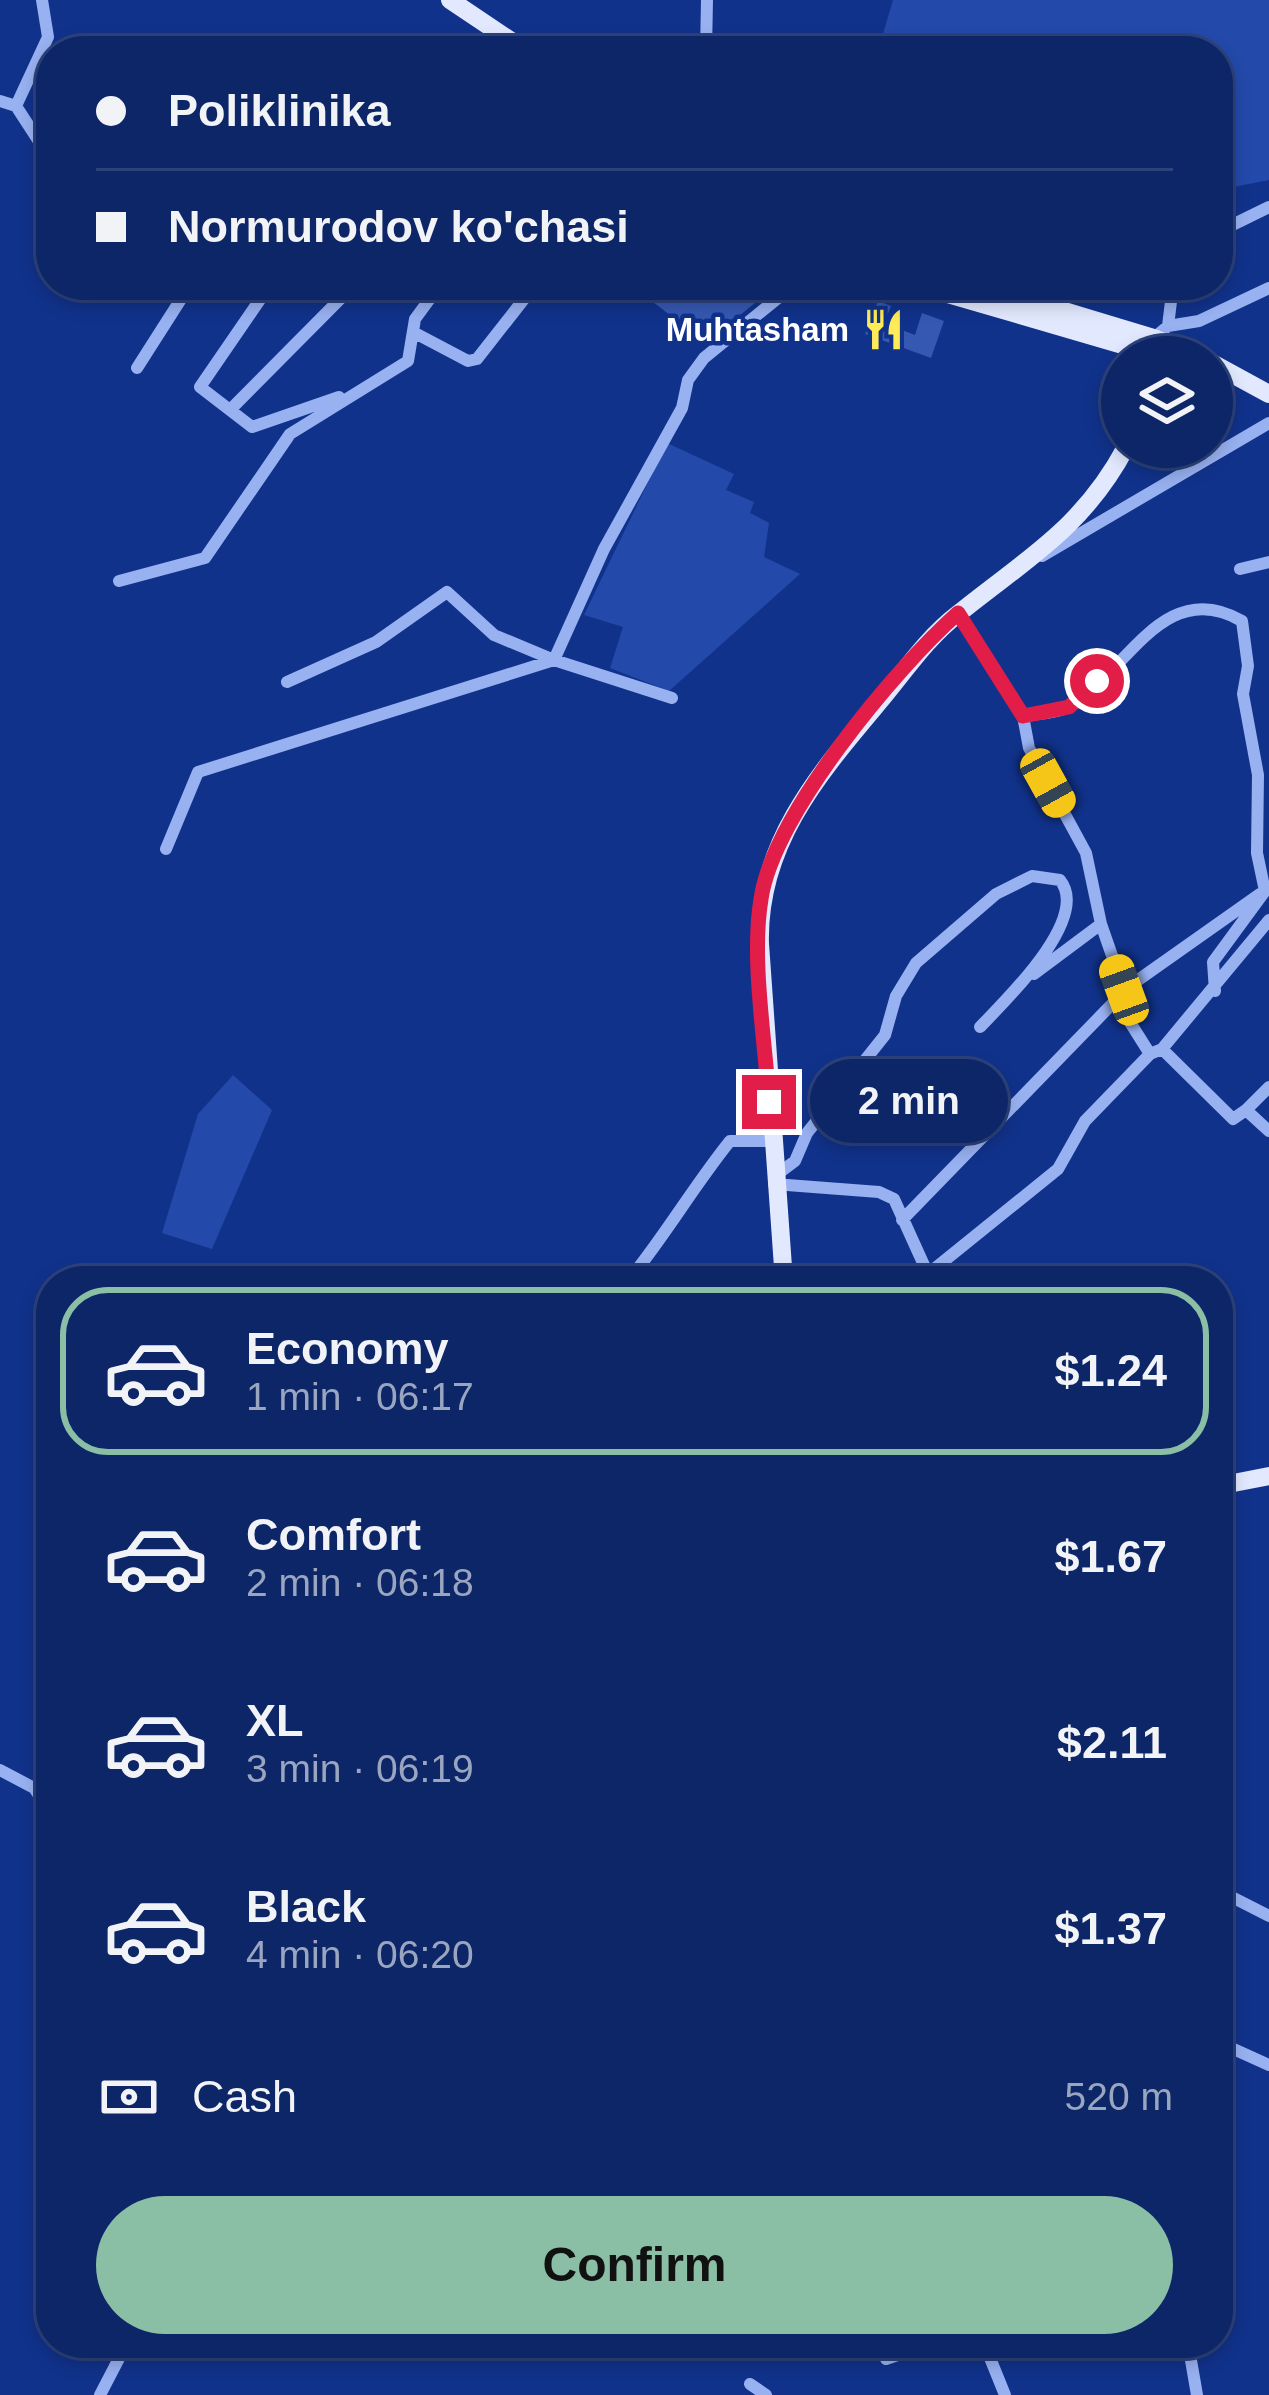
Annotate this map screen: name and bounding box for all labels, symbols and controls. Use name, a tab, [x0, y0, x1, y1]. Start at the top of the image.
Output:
text: Poliklinika	[168, 85, 391, 136]
text: Normurodov ko'chasi	[168, 201, 629, 252]
restaurant icon: Muhtasham	[860, 306, 906, 352]
place label: Muhtasham	[666, 311, 849, 348]
map controls	[1101, 336, 1233, 468]
button: layers	[1101, 336, 1233, 468]
route start	[1070, 654, 1124, 708]
car	[1015, 743, 1081, 823]
car	[1095, 950, 1153, 1030]
callout: 2 min	[811, 1060, 1009, 1144]
route end	[742, 1075, 796, 1129]
text: 2 min	[858, 1079, 960, 1122]
icon: car	[102, 1317, 210, 1425]
text: Economy	[246, 1323, 449, 1374]
text: $1.24	[1054, 1345, 1167, 1396]
text: 1 min · 06:17	[246, 1375, 474, 1418]
icon: car	[102, 1503, 210, 1611]
text: Comfort	[246, 1509, 421, 1560]
text: $1.67	[1054, 1531, 1167, 1582]
text: 2 min · 06:18	[246, 1561, 474, 1604]
icon: car	[102, 1689, 210, 1797]
text: XL	[246, 1695, 304, 1746]
text: $2.11	[1057, 1717, 1167, 1768]
text: 3 min · 06:19	[246, 1747, 474, 1790]
icon: car	[102, 1875, 210, 1983]
text: Black	[246, 1881, 366, 1932]
text: $1.37	[1054, 1903, 1167, 1954]
text: 4 min · 06:20	[246, 1933, 474, 1976]
icon: cash	[96, 2064, 162, 2130]
text: Cash	[192, 2071, 297, 2122]
text: 520 m	[1065, 2075, 1173, 2118]
button: Confirm	[96, 2196, 1173, 2334]

